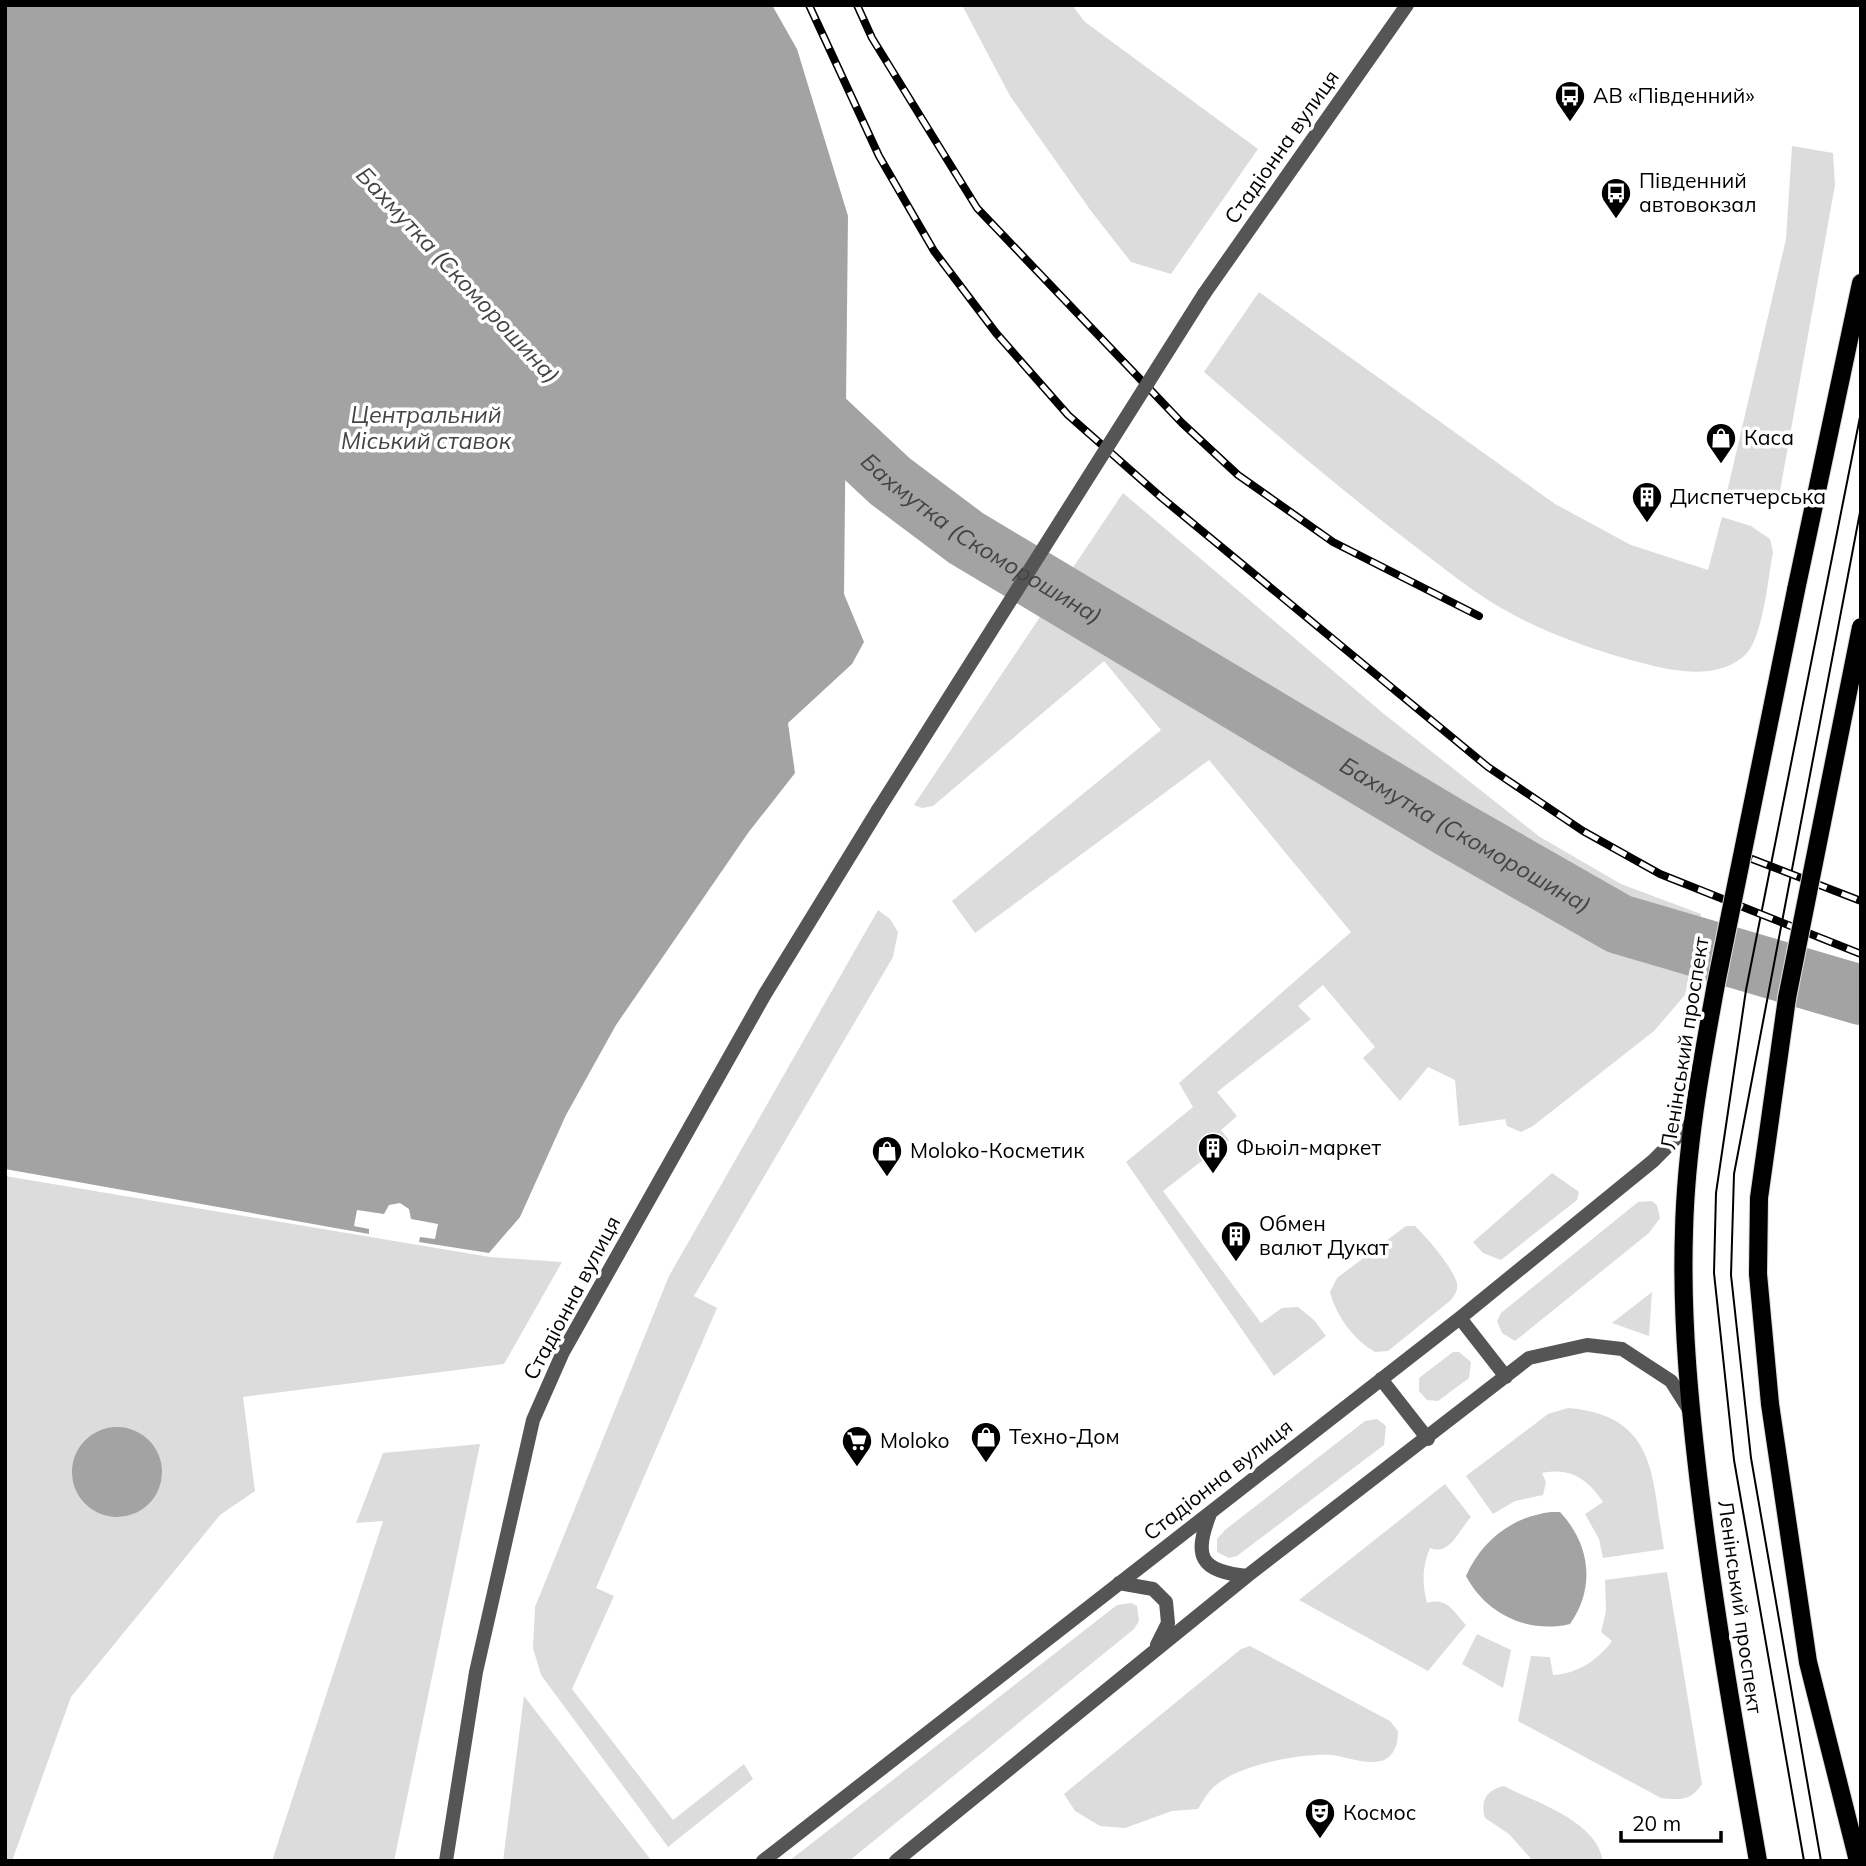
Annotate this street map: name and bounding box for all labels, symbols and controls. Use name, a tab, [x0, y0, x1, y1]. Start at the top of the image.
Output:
street label: Стадіонна вулиця	[1218, 64, 1344, 228]
bus stop icon: АВ «Південний»	[1553, 79, 1587, 123]
place label: АВ «Південний»	[1593, 82, 1755, 108]
water label: Бахмутка (Скоморошина)	[350, 160, 566, 389]
place label: Південний автовокзал	[1639, 167, 1756, 217]
bus stop icon: Південний автовокзал	[1599, 176, 1633, 220]
water label: Центральний Міський ставок	[341, 400, 512, 455]
shop icon: Каса	[1704, 421, 1738, 465]
place label: Каса	[1744, 424, 1794, 450]
water label: Бахмутка (Скоморошина)	[855, 446, 1107, 630]
building icon: Диспетчерська	[1630, 480, 1664, 524]
place label: Диспетчерська	[1670, 483, 1826, 509]
water label: Бахмутка (Скоморошина)	[1335, 750, 1596, 919]
street label: Ленінський проспект	[1654, 934, 1714, 1151]
building icon: Фьюіл-маркет	[1196, 1131, 1230, 1175]
shop icon: Moloko-Косметик	[870, 1134, 904, 1178]
place label: Фьюіл-маркет	[1236, 1134, 1381, 1160]
place label: Moloko-Косметик	[910, 1137, 1085, 1163]
place label: Обмен валют Дукат	[1259, 1210, 1389, 1260]
street label: Стадіонна вулиця	[517, 1211, 625, 1384]
building icon: Обмен валют Дукат	[1219, 1219, 1253, 1263]
street label: Стадіонна вулиця	[1138, 1413, 1297, 1545]
shop icon: Техно-Дом	[969, 1420, 1003, 1464]
place label: Техно-Дом	[1009, 1423, 1120, 1449]
supermarket icon: Moloko	[840, 1424, 874, 1468]
place label: Moloko	[880, 1427, 950, 1453]
street label: Ленінський проспект	[1713, 1499, 1769, 1716]
theatre icon: Космос	[1303, 1796, 1337, 1840]
place label: Космос	[1343, 1799, 1416, 1825]
scale bar	[1621, 1800, 1721, 1844]
text: 20 m	[1632, 1810, 1681, 1836]

